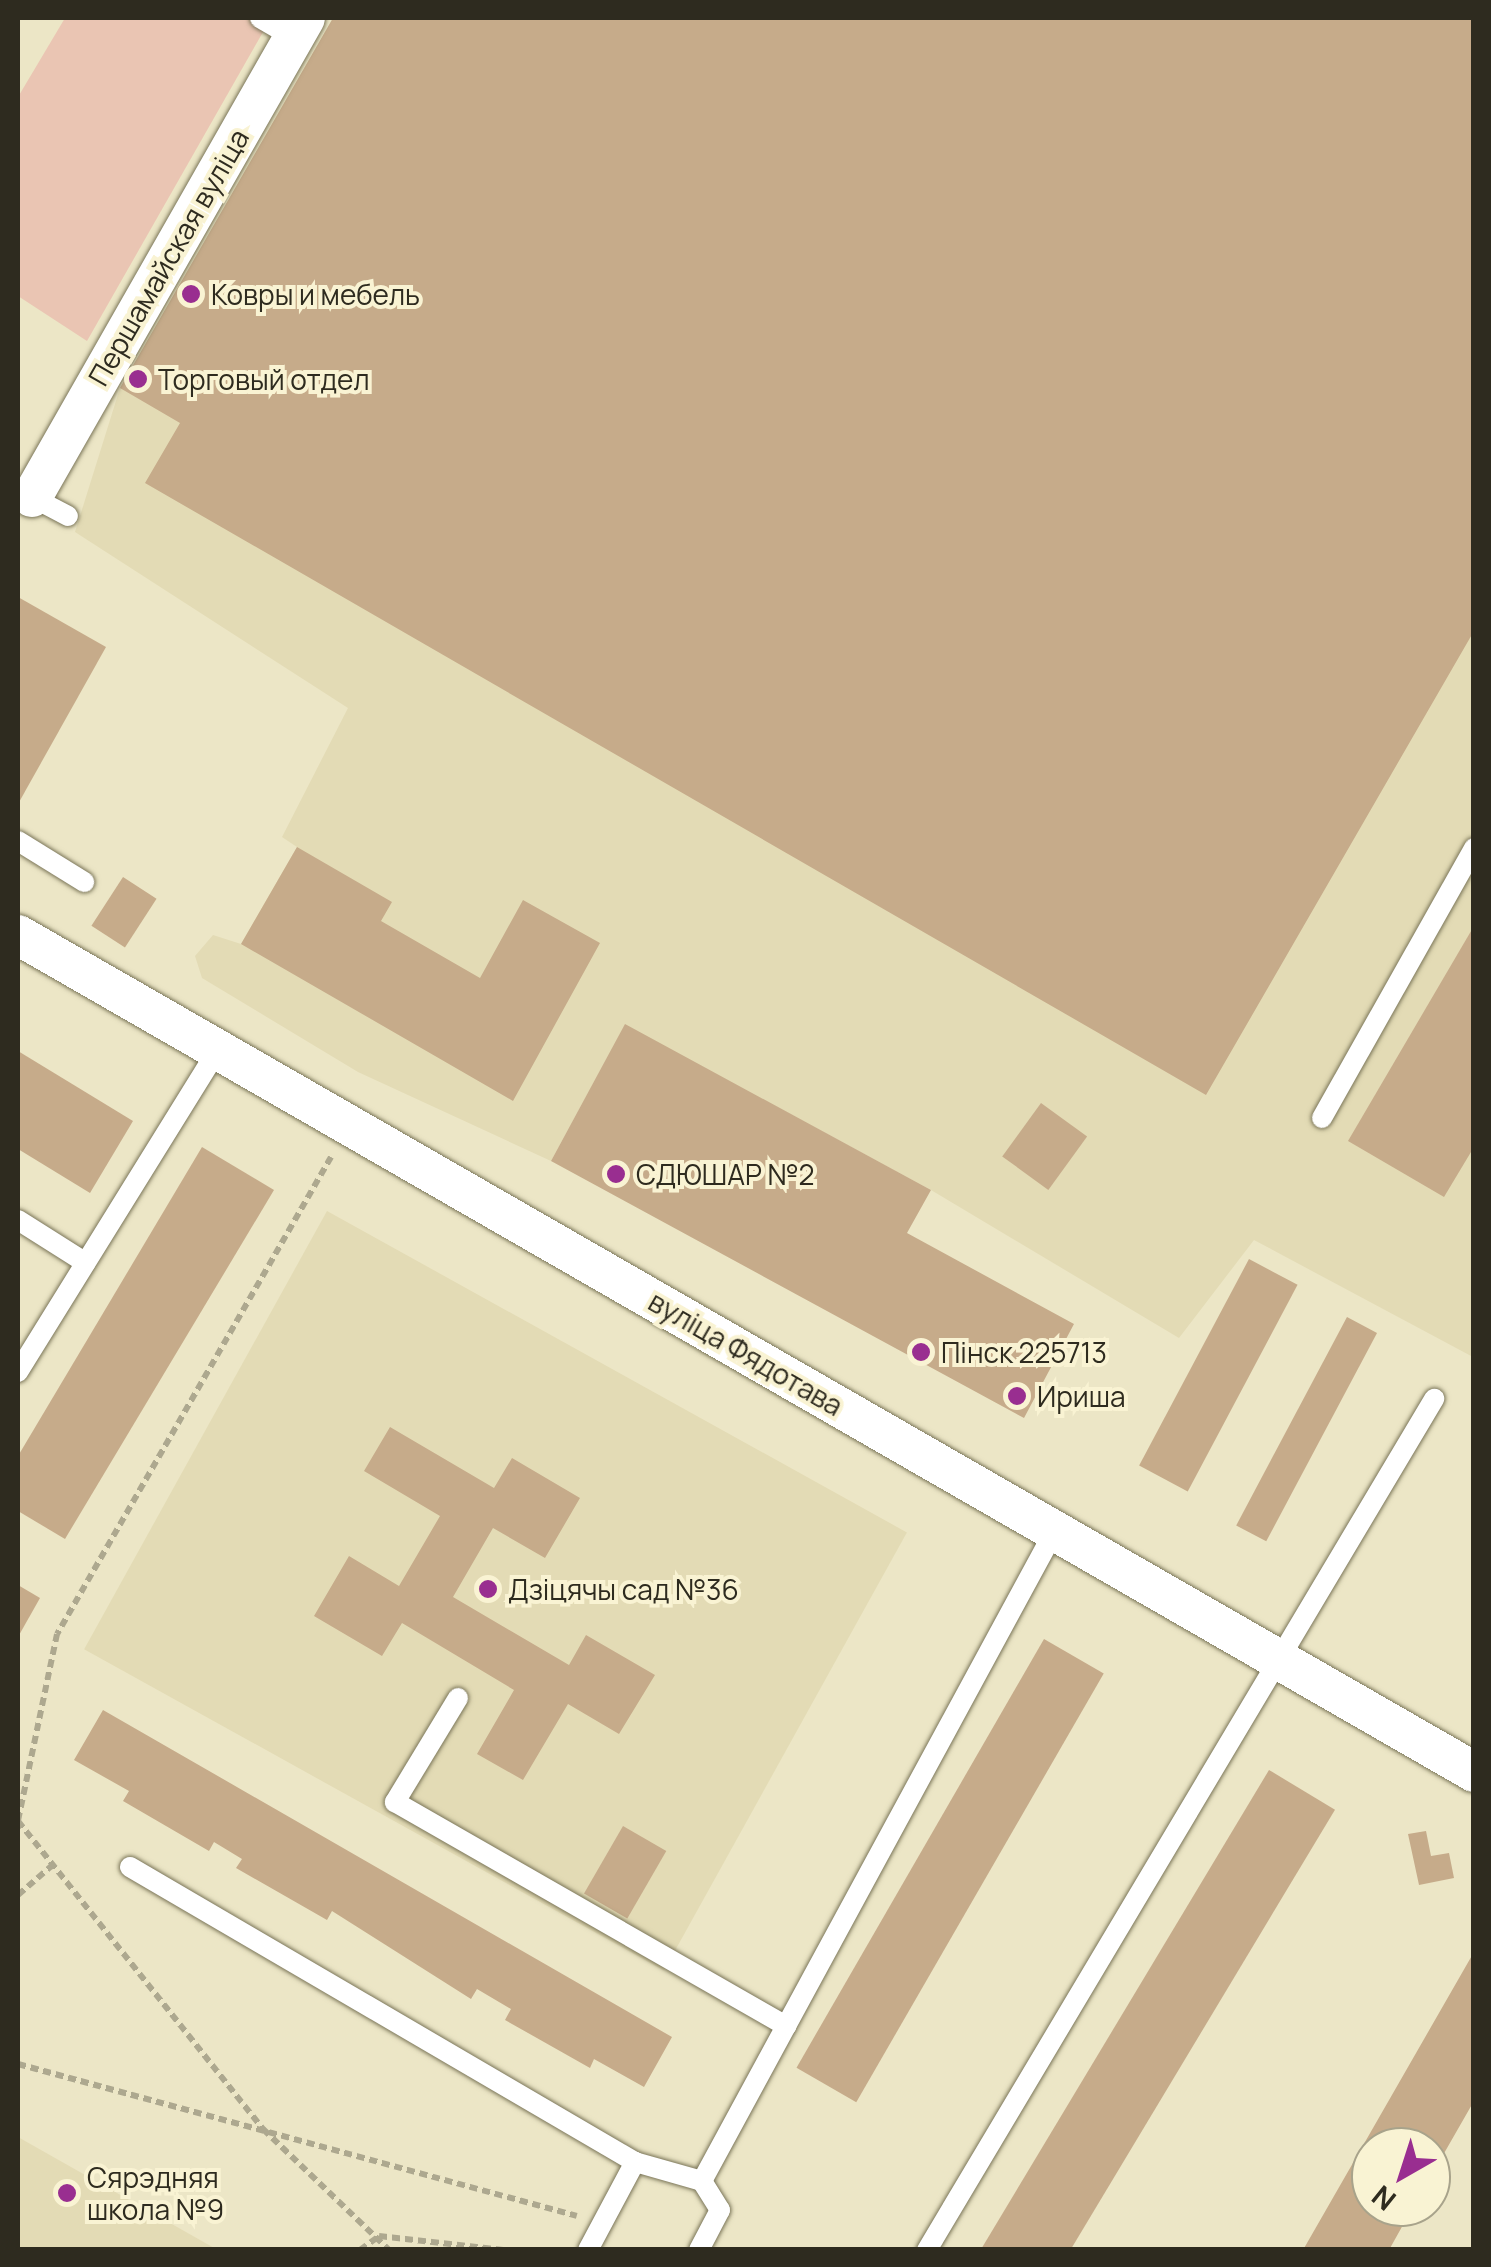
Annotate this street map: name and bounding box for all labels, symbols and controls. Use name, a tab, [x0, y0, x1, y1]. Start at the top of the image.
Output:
street label: Першамайская вуліца	[81, 123, 255, 391]
place label: Ковры и мебель	[211, 277, 420, 311]
marker: Ковры и мебель	[180, 283, 202, 305]
place label: Торговый отдел	[158, 362, 370, 396]
marker: Торговый отдел	[127, 368, 149, 390]
place label: СДЮШАР №2	[636, 1157, 814, 1191]
marker: СДЮШАР №2	[605, 1163, 627, 1185]
street label: вуліца Фядотава	[643, 1284, 849, 1422]
place label: Пінск 225713	[941, 1335, 1107, 1369]
marker: Пінск 225713	[910, 1341, 932, 1363]
place label: Ириша	[1037, 1379, 1125, 1413]
marker: Ириша	[1006, 1385, 1028, 1407]
place label: Дзіцячы сад №36	[508, 1572, 739, 1606]
marker: Дзіцячы сад №36	[477, 1578, 499, 1600]
north arrow	[1351, 2127, 1451, 2227]
place label: Сярэдняя школа №9	[87, 2160, 224, 2226]
text: N	[1364, 2178, 1403, 2220]
marker: Сярэдняя школа №9	[56, 2182, 78, 2204]

